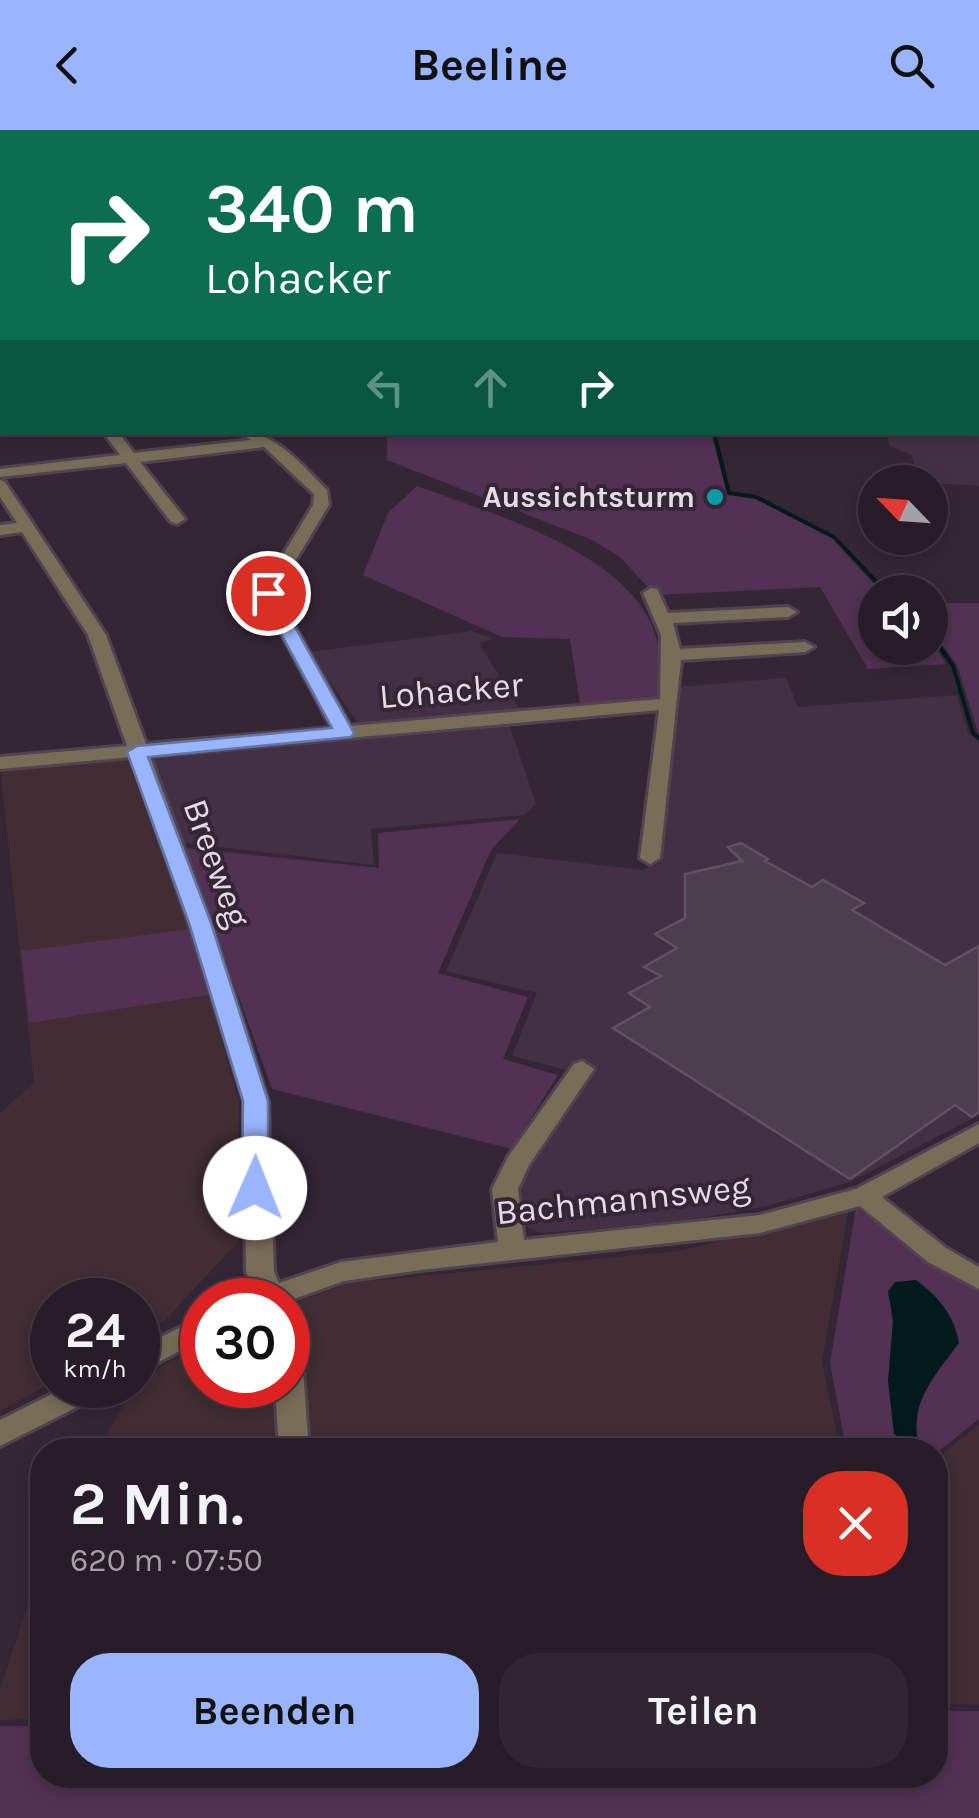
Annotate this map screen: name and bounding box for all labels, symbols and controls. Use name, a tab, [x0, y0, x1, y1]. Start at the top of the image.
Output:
icon: back	[40, 38, 95, 93]
icon: search	[884, 38, 939, 93]
text: Beeline	[411, 39, 568, 91]
text: 340 m	[205, 168, 419, 250]
icon: right	[40, 170, 170, 300]
text: Lohacker	[205, 252, 391, 304]
icon: left	[358, 360, 413, 415]
icon: ahead	[463, 360, 518, 415]
icon: right	[568, 360, 623, 415]
north arrow	[858, 465, 948, 555]
map controls	[858, 465, 948, 665]
place label: Aussichtsturm	[483, 479, 695, 515]
marker: Aussichtsturm	[704, 486, 726, 508]
pin	[226, 551, 311, 636]
icon: arrive	[241, 566, 296, 621]
button: sound	[858, 575, 948, 665]
street label: Lohacker	[377, 664, 525, 717]
street label: Breeweg	[174, 793, 259, 933]
position arrow	[203, 1136, 307, 1240]
street label: Bachmannsweg	[494, 1166, 753, 1233]
speed limit sign: 30	[180, 1278, 310, 1408]
text: 24	[65, 1301, 125, 1360]
text: km/h	[63, 1354, 127, 1383]
text: 2 Min.	[70, 1469, 244, 1539]
button: close	[803, 1471, 908, 1576]
text: 620 m · 07:50	[70, 1542, 263, 1579]
button: Beenden	[70, 1653, 479, 1768]
button: Teilen	[499, 1653, 908, 1768]

